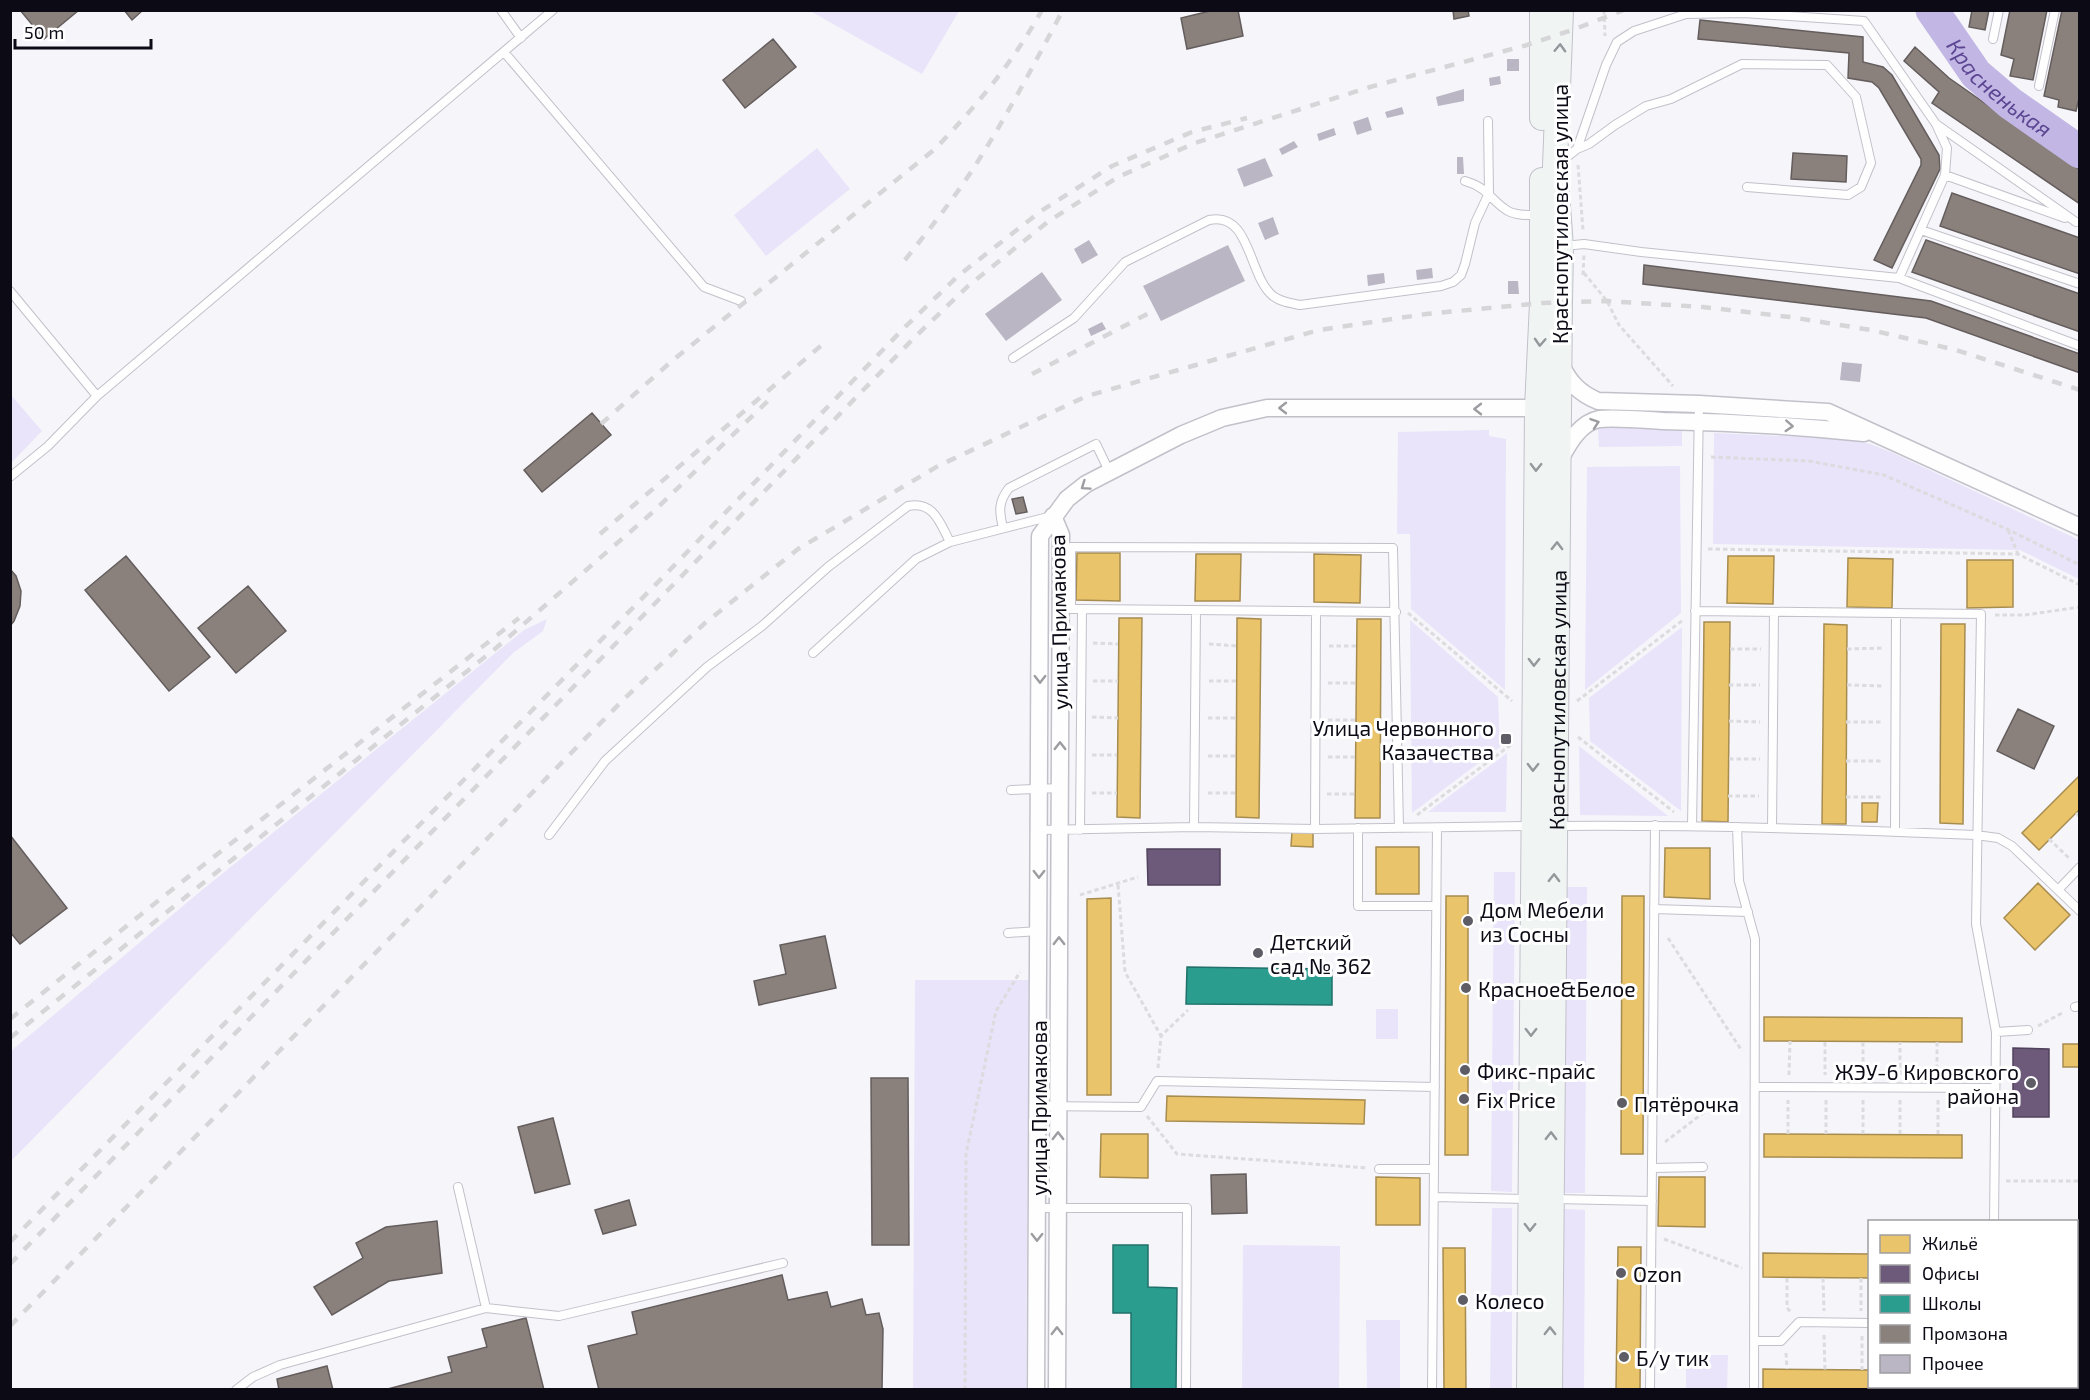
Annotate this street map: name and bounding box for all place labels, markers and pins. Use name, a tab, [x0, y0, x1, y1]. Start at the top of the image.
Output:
place label: Улица Червонного Казачества	[1313, 715, 1494, 764]
marker: Улица Червонного Казачества	[1499, 732, 1513, 746]
place label: Дом Мебели из Сосны	[1480, 897, 1604, 946]
marker: Дом Мебели из Сосны	[1461, 914, 1475, 928]
place label: Детский сад № 362	[1270, 929, 1372, 978]
marker: Детский сад № 362	[1251, 946, 1265, 960]
place label: Красное&Белое	[1478, 976, 1636, 1001]
marker: Красное&Белое	[1459, 981, 1473, 995]
place label: Фикс-прайс	[1477, 1058, 1596, 1083]
place label: ЖЭУ-6 Кировского района	[1835, 1059, 2019, 1108]
marker: Фикс-прайс	[1458, 1063, 1472, 1077]
marker: ЖЭУ-6 Кировского района	[2024, 1076, 2038, 1090]
place label: Fix Price	[1476, 1087, 1556, 1112]
place label: Пятёрочка	[1634, 1091, 1739, 1116]
marker: Fix Price	[1457, 1092, 1471, 1106]
marker: Пятёрочка	[1615, 1096, 1629, 1110]
place label: Ozon	[1633, 1261, 1682, 1286]
marker: Ozon	[1614, 1266, 1628, 1280]
place label: Колесо	[1475, 1288, 1545, 1313]
marker: Колесо	[1456, 1293, 1470, 1307]
place label: Б/у тик	[1636, 1345, 1709, 1371]
marker: Б/у тик	[1617, 1350, 1631, 1364]

